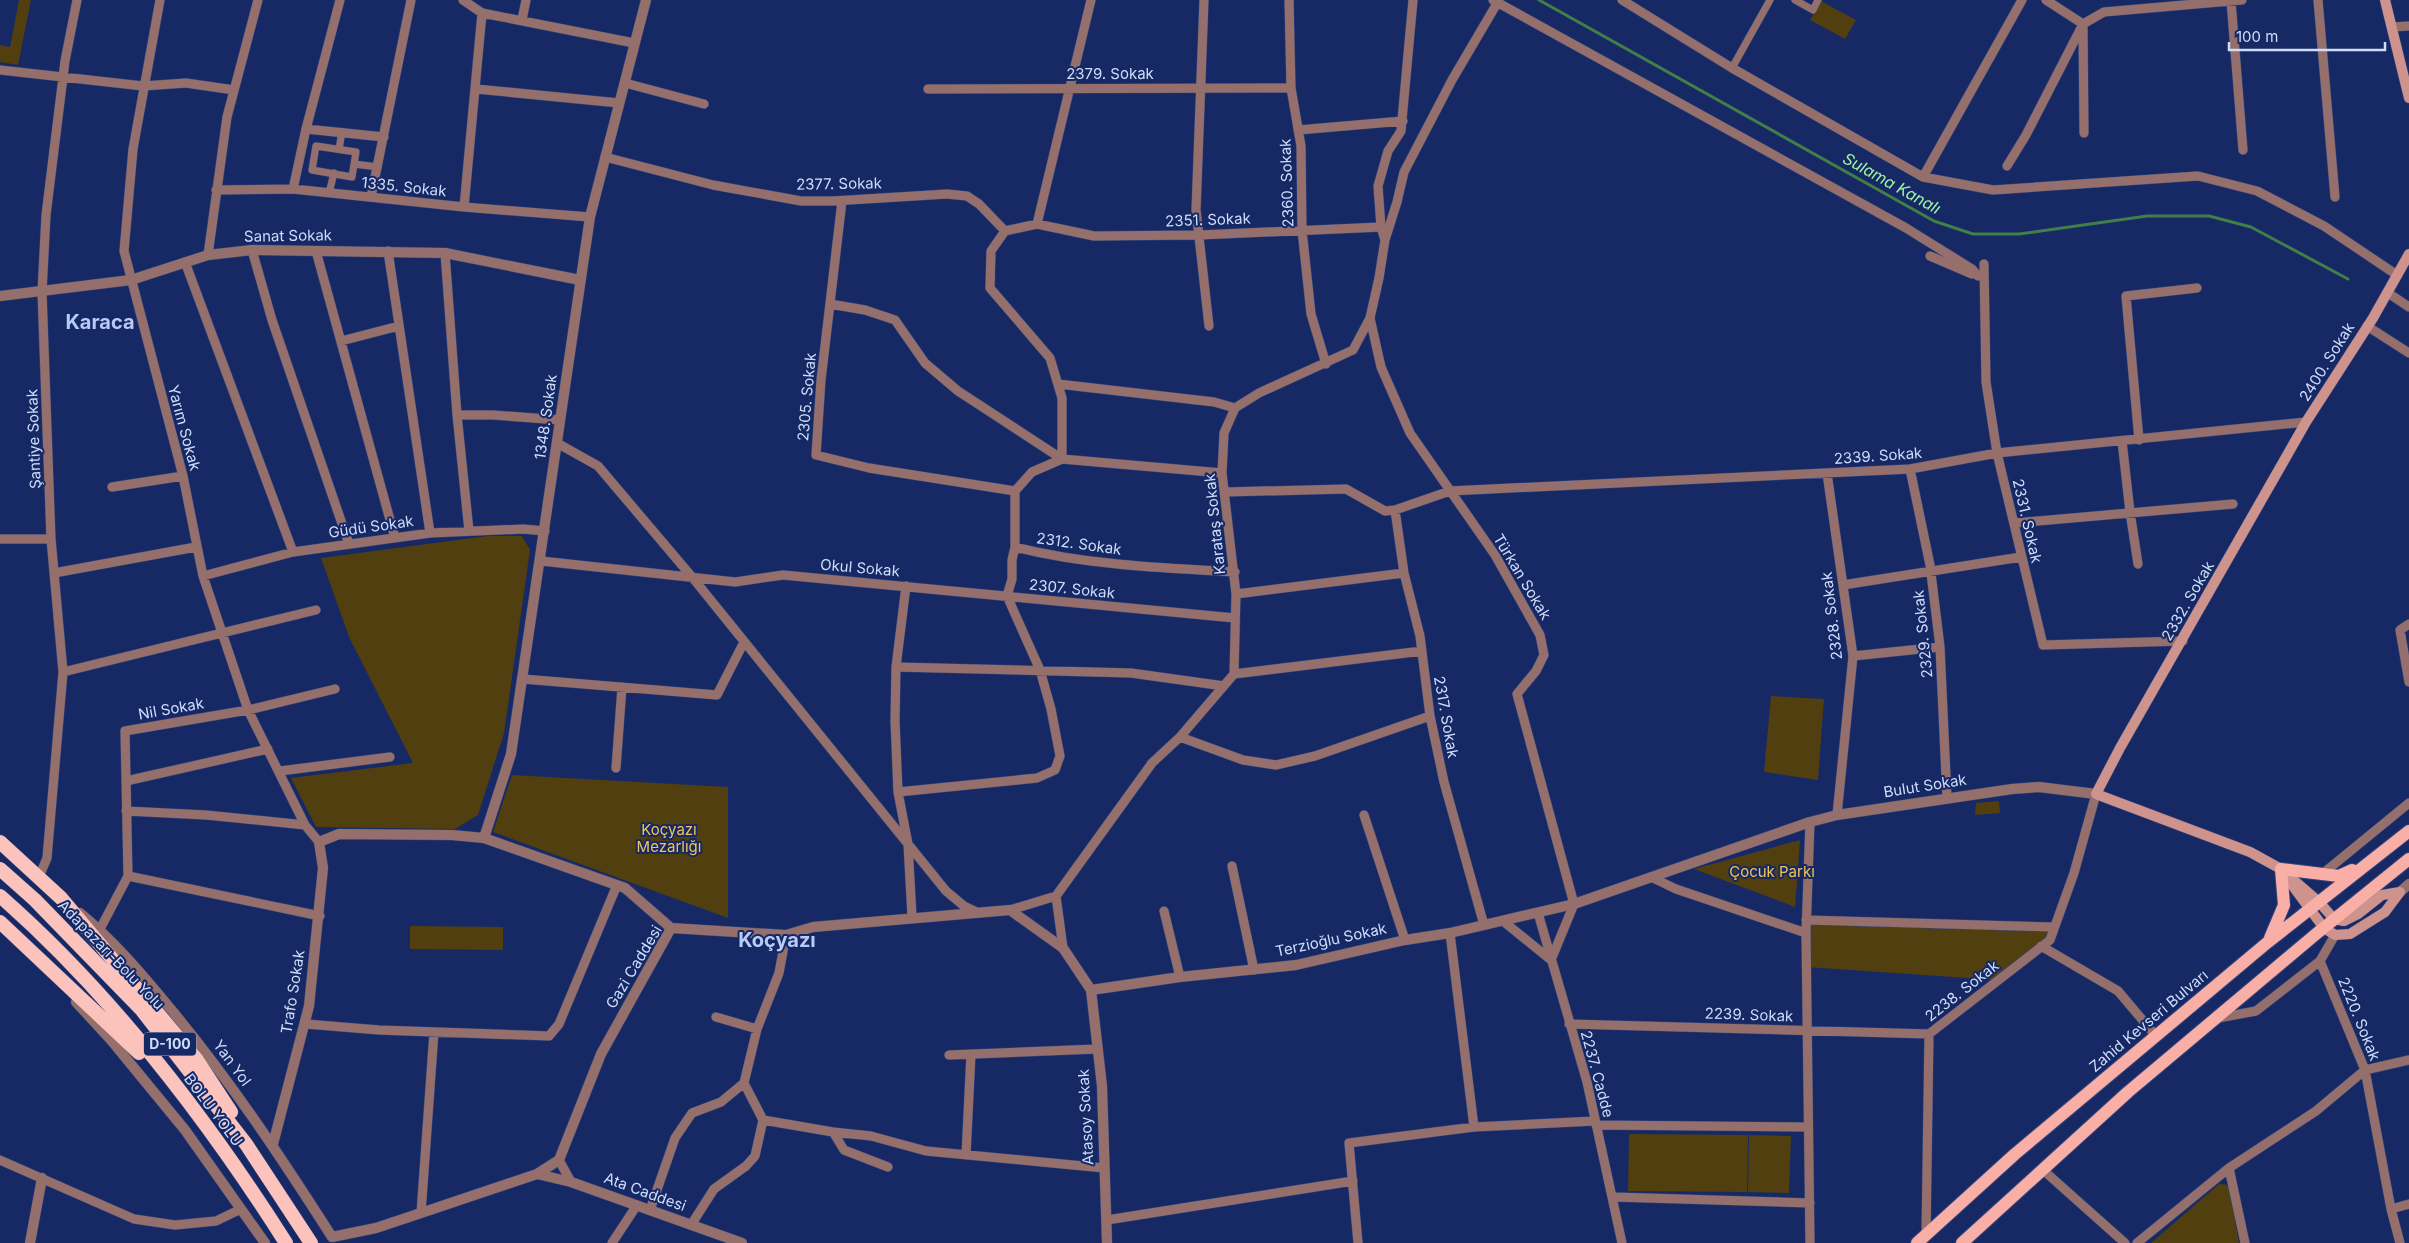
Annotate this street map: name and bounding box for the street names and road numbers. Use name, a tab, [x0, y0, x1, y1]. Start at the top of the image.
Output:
street label: 2379. Sokak	[1066, 64, 1155, 83]
street label: 2360. Sokak	[1275, 138, 1298, 228]
street label: 1335. Sokak	[361, 173, 448, 200]
street label: 2377. Sokak	[796, 173, 883, 194]
street label: 2351. Sokak	[1165, 208, 1252, 230]
street label: Sanat Sokak	[244, 225, 333, 246]
street label: 2400. Sokak	[2295, 318, 2359, 405]
street label: 2305. Sokak	[793, 351, 820, 442]
street label: 1348. Sokak	[530, 372, 561, 461]
street label: Yarım Sokak	[164, 383, 205, 474]
street label: Şantiye Sokak	[22, 388, 45, 489]
street label: 2339. Sokak	[1833, 443, 1924, 468]
street label: Karataş Sokak	[1200, 472, 1229, 576]
street label: 2331. Sokak	[2009, 477, 2047, 566]
street label: Güdü Sokak	[327, 511, 416, 542]
street label: 2312. Sokak	[1035, 528, 1124, 559]
street label: Türkan Sokak	[1489, 530, 1556, 624]
street label: Okul Sokak	[819, 555, 901, 581]
street label: 2332. Sokak	[2157, 557, 2218, 644]
street label: 2328. Sokak	[1817, 570, 1846, 661]
street label: 2307. Sokak	[1028, 575, 1117, 603]
street label: 2329. Sokak	[1908, 588, 1937, 679]
street label: 2317. Sokak	[1430, 674, 1463, 760]
street label: Nil Sokak	[137, 693, 206, 724]
street label: Bulut Sokak	[1882, 769, 1969, 801]
street label: Adapazarı-Bolu Yolu	[54, 896, 169, 1013]
street label: Terzioğlu Sokak	[1274, 918, 1389, 961]
street label: Gazi Caddesi	[601, 922, 666, 1012]
street label: Trafo Sokak	[276, 948, 309, 1035]
street label: 2238. Sokak	[1921, 955, 2003, 1025]
street label: Zahid Kevseri Bulvarı	[2085, 965, 2212, 1076]
street label: 2220. Sokak	[2334, 974, 2385, 1064]
street label: 2239. Sokak	[1704, 1003, 1794, 1026]
street label: 2237. Cadde	[1577, 1028, 1618, 1119]
road number: D-100	[144, 1032, 196, 1056]
street label: Yan Yol	[209, 1036, 255, 1089]
street label: Atasoy Sokak	[1073, 1068, 1098, 1166]
street label: BOLU YOLU	[180, 1070, 247, 1150]
street label: Ata Caddesi	[602, 1168, 689, 1215]

